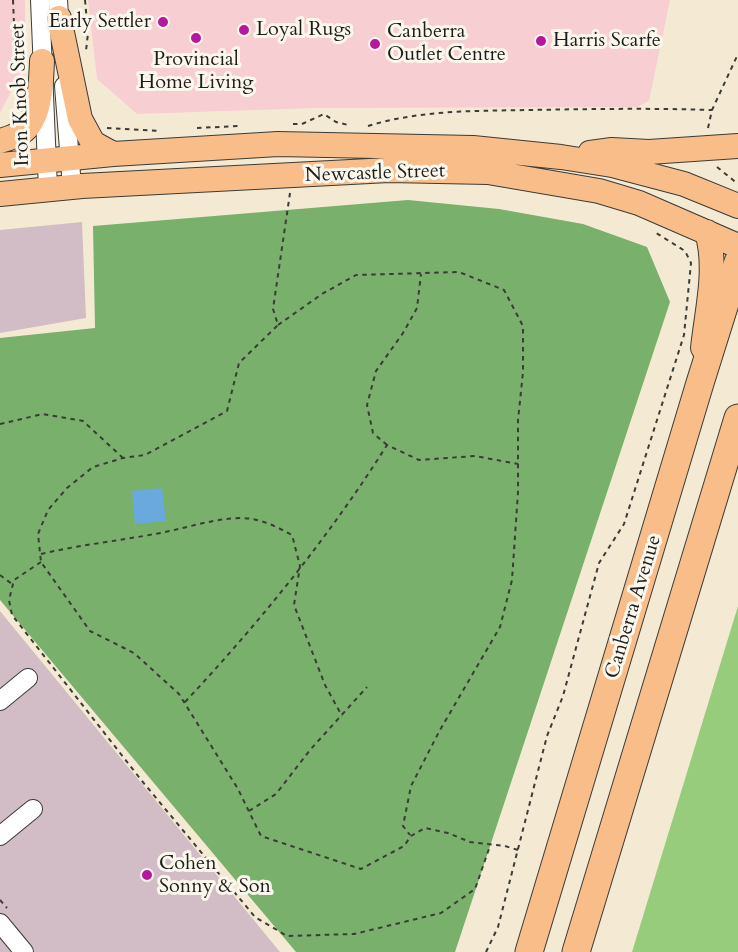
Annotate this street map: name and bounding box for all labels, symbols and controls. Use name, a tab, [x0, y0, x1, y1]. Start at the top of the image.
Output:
place label: Early Settler	[48, 10, 151, 34]
marker: Early Settler	[156, 15, 170, 29]
place label: Loyal Rugs	[256, 18, 351, 42]
place label: Canberra Outlet Centre	[387, 20, 506, 67]
street label: Iron Knob Street	[7, 23, 35, 167]
marker: Loyal Rugs	[237, 23, 251, 37]
place label: Harris Scarfe	[553, 29, 661, 53]
marker: Provincial Home Living	[189, 31, 203, 45]
marker: Harris Scarfe	[534, 34, 548, 48]
marker: Canberra Outlet Centre	[368, 37, 382, 51]
place label: Provincial Home Living	[139, 48, 253, 95]
street label: Newcastle Street	[304, 160, 446, 188]
street label: Canberra Avenue	[601, 532, 667, 682]
place label: Cohen Sonny & Son	[159, 852, 271, 899]
marker: Cohen Sonny & Son	[140, 868, 154, 882]

